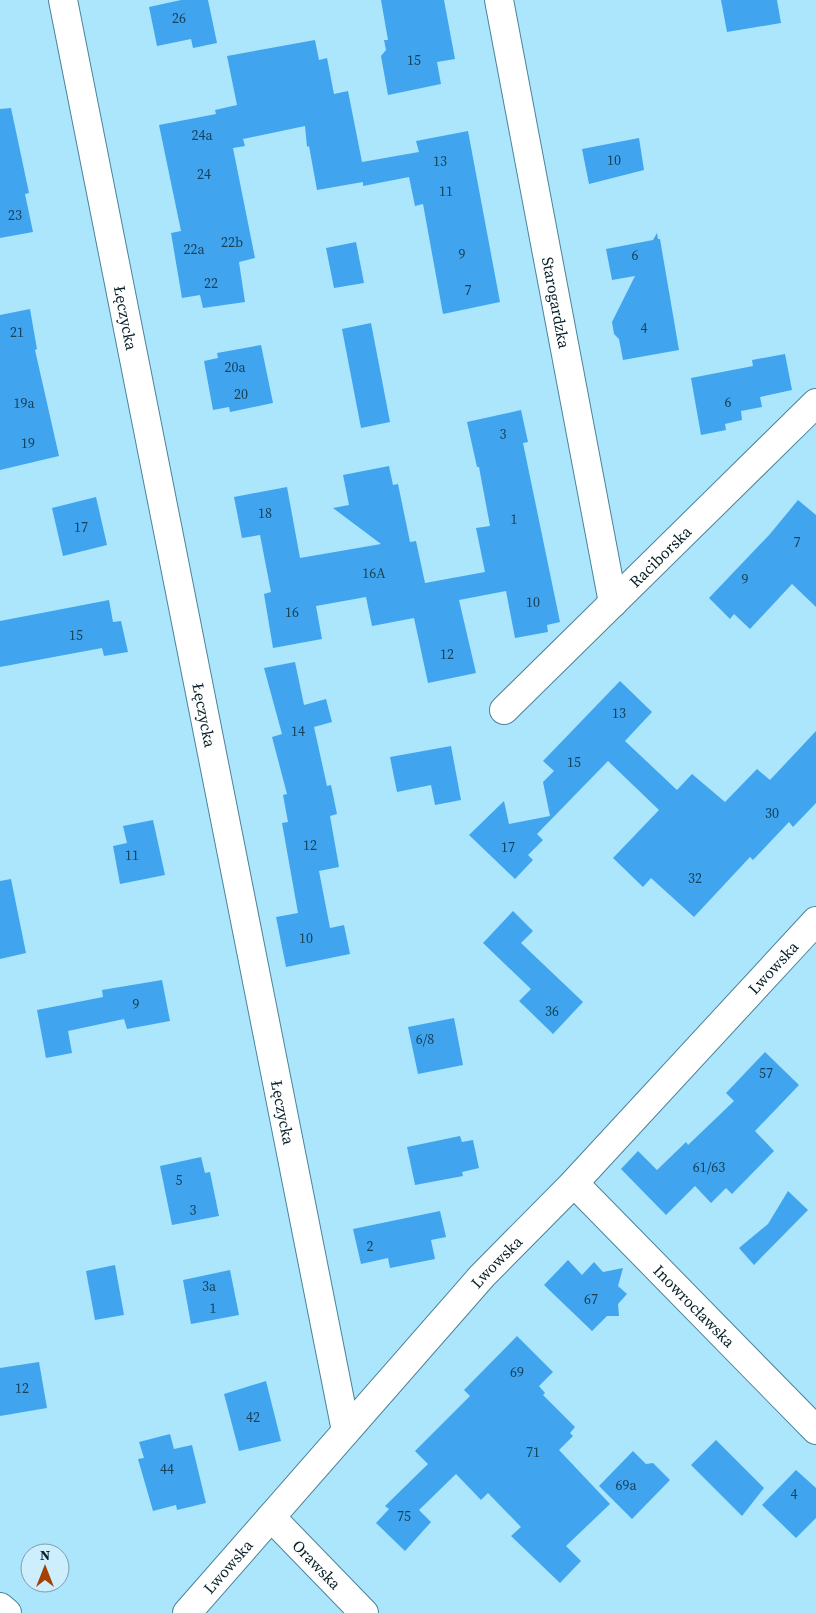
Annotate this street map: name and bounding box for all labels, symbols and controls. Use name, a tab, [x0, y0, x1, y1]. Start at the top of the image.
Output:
house number: 26	[172, 8, 186, 28]
house number: 15	[407, 50, 421, 70]
house number: 24a	[191, 125, 213, 145]
house number: 10	[607, 150, 621, 170]
house number: 13	[433, 151, 447, 171]
house number: 24	[197, 164, 211, 184]
house number: 11	[439, 181, 453, 201]
house number: 23	[8, 205, 22, 225]
house number: 22b	[221, 232, 243, 252]
house number: 22a	[183, 239, 205, 259]
house number: 9	[459, 244, 466, 264]
house number: 6	[632, 245, 639, 265]
street label: Starogardzka	[537, 255, 576, 351]
house number: 22	[204, 273, 218, 293]
house number: 7	[465, 280, 472, 300]
street label: Łęczycka	[109, 284, 143, 353]
house number: 4	[641, 318, 648, 338]
house number: 21	[10, 322, 24, 342]
house number: 20a	[224, 357, 246, 377]
house number: 20	[234, 384, 248, 404]
house number: 6	[725, 392, 732, 412]
house number: 19a	[13, 393, 35, 413]
house number: 3	[500, 424, 507, 444]
house number: 19	[21, 433, 35, 453]
house number: 18	[258, 503, 272, 523]
house number: 1	[511, 509, 518, 529]
house number: 17	[74, 517, 88, 537]
street label: Raciborska	[624, 520, 697, 592]
house number: 7	[794, 532, 801, 552]
house number: 16A	[362, 563, 386, 583]
house number: 9	[742, 569, 749, 589]
house number: 10	[526, 592, 540, 612]
house number: 16	[285, 602, 299, 622]
house number: 15	[69, 625, 83, 645]
house number: 12	[440, 644, 454, 664]
street label: Łęczycka	[187, 681, 222, 750]
house number: 13	[612, 703, 626, 723]
house number: 14	[291, 721, 305, 741]
house number: 15	[567, 752, 581, 772]
house number: 30	[765, 803, 779, 823]
house number: 12	[303, 835, 317, 855]
house number: 17	[501, 837, 515, 857]
house number: 11	[125, 845, 139, 865]
house number: 32	[688, 868, 702, 888]
house number: 10	[299, 928, 313, 948]
street label: Lwowska	[743, 935, 804, 999]
house number: 9	[133, 994, 140, 1014]
house number: 36	[545, 1001, 559, 1021]
house number: 6/8	[416, 1029, 434, 1049]
house number: 57	[759, 1063, 773, 1083]
street label: Łęczycka	[266, 1078, 300, 1147]
house number: 61/63	[693, 1157, 725, 1177]
house number: 5	[176, 1170, 183, 1190]
house number: 3	[190, 1200, 197, 1220]
street label: Lwowska	[465, 1230, 528, 1293]
house number: 2	[367, 1236, 374, 1256]
street label: Inowrocławska	[649, 1260, 741, 1353]
house number: 3a	[202, 1276, 217, 1296]
house number: 67	[584, 1289, 598, 1309]
house number: 1	[210, 1298, 217, 1318]
house number: 69	[510, 1362, 524, 1382]
house number: 12	[15, 1378, 29, 1398]
house number: 42	[246, 1407, 260, 1427]
house number: 71	[526, 1442, 540, 1462]
house number: 44	[160, 1459, 174, 1479]
house number: 69a	[615, 1475, 637, 1495]
house number: 4	[791, 1484, 798, 1504]
house number: 75	[397, 1506, 411, 1526]
street label: Lwowska	[198, 1534, 258, 1598]
street label: Orawska	[288, 1535, 347, 1595]
north arrow	[20, 1543, 70, 1593]
text: N	[40, 1545, 50, 1565]

